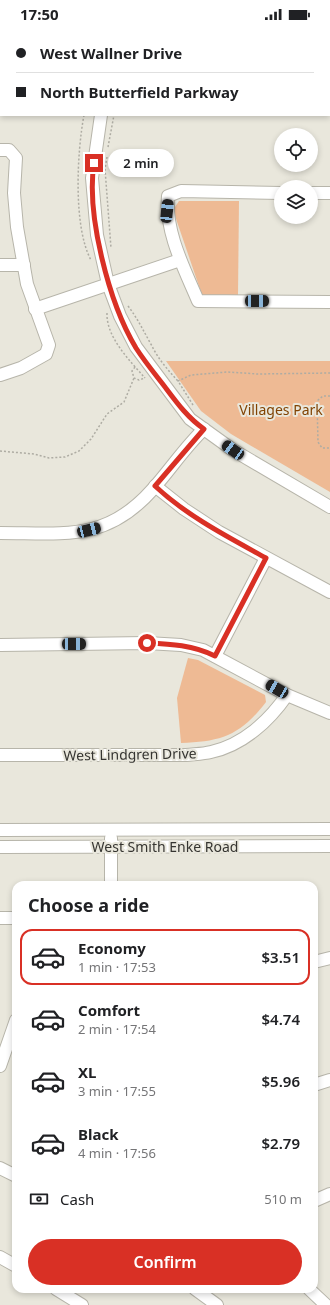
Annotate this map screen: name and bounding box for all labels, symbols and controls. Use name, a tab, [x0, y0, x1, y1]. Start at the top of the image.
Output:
text: 17:50	[20, 4, 59, 24]
text: West Wallner Drive	[40, 43, 182, 63]
text: North Butterfield Parkway	[40, 82, 239, 102]
map controls	[274, 128, 318, 224]
button: locate	[274, 128, 318, 172]
callout: 2 min	[108, 149, 174, 177]
route end	[85, 154, 103, 172]
text: 2 min	[123, 154, 159, 172]
button: layers	[274, 180, 318, 224]
car	[160, 198, 174, 224]
car	[245, 295, 269, 307]
park label: Villages Park	[239, 400, 323, 419]
car	[220, 438, 246, 462]
car	[76, 521, 102, 539]
route start	[138, 634, 156, 652]
car	[62, 638, 86, 650]
car	[264, 678, 290, 700]
street label: West Lindgren Drive	[63, 743, 197, 765]
street label: West Smith Enke Road	[92, 837, 238, 856]
text: Choose a ride	[28, 893, 149, 917]
text: Economy	[78, 938, 146, 958]
icon: car	[30, 939, 66, 975]
text: $3.51	[262, 947, 300, 967]
text: 1 min · 17:53	[78, 958, 156, 976]
text: Comfort	[78, 1000, 140, 1020]
icon: car	[30, 1001, 66, 1037]
text: $4.74	[262, 1009, 300, 1029]
text: 2 min · 17:54	[78, 1020, 156, 1038]
text: XL	[78, 1062, 96, 1082]
icon: car	[30, 1063, 66, 1099]
text: $5.96	[262, 1071, 300, 1091]
text: 3 min · 17:55	[78, 1082, 156, 1100]
text: Black	[78, 1124, 118, 1144]
icon: car	[30, 1125, 66, 1161]
text: $2.79	[262, 1133, 300, 1153]
text: 4 min · 17:56	[78, 1144, 156, 1162]
icon: cash	[28, 1188, 50, 1210]
text: Cash	[60, 1189, 94, 1209]
text: 510 m	[264, 1190, 302, 1208]
button: Confirm	[28, 1239, 302, 1285]

